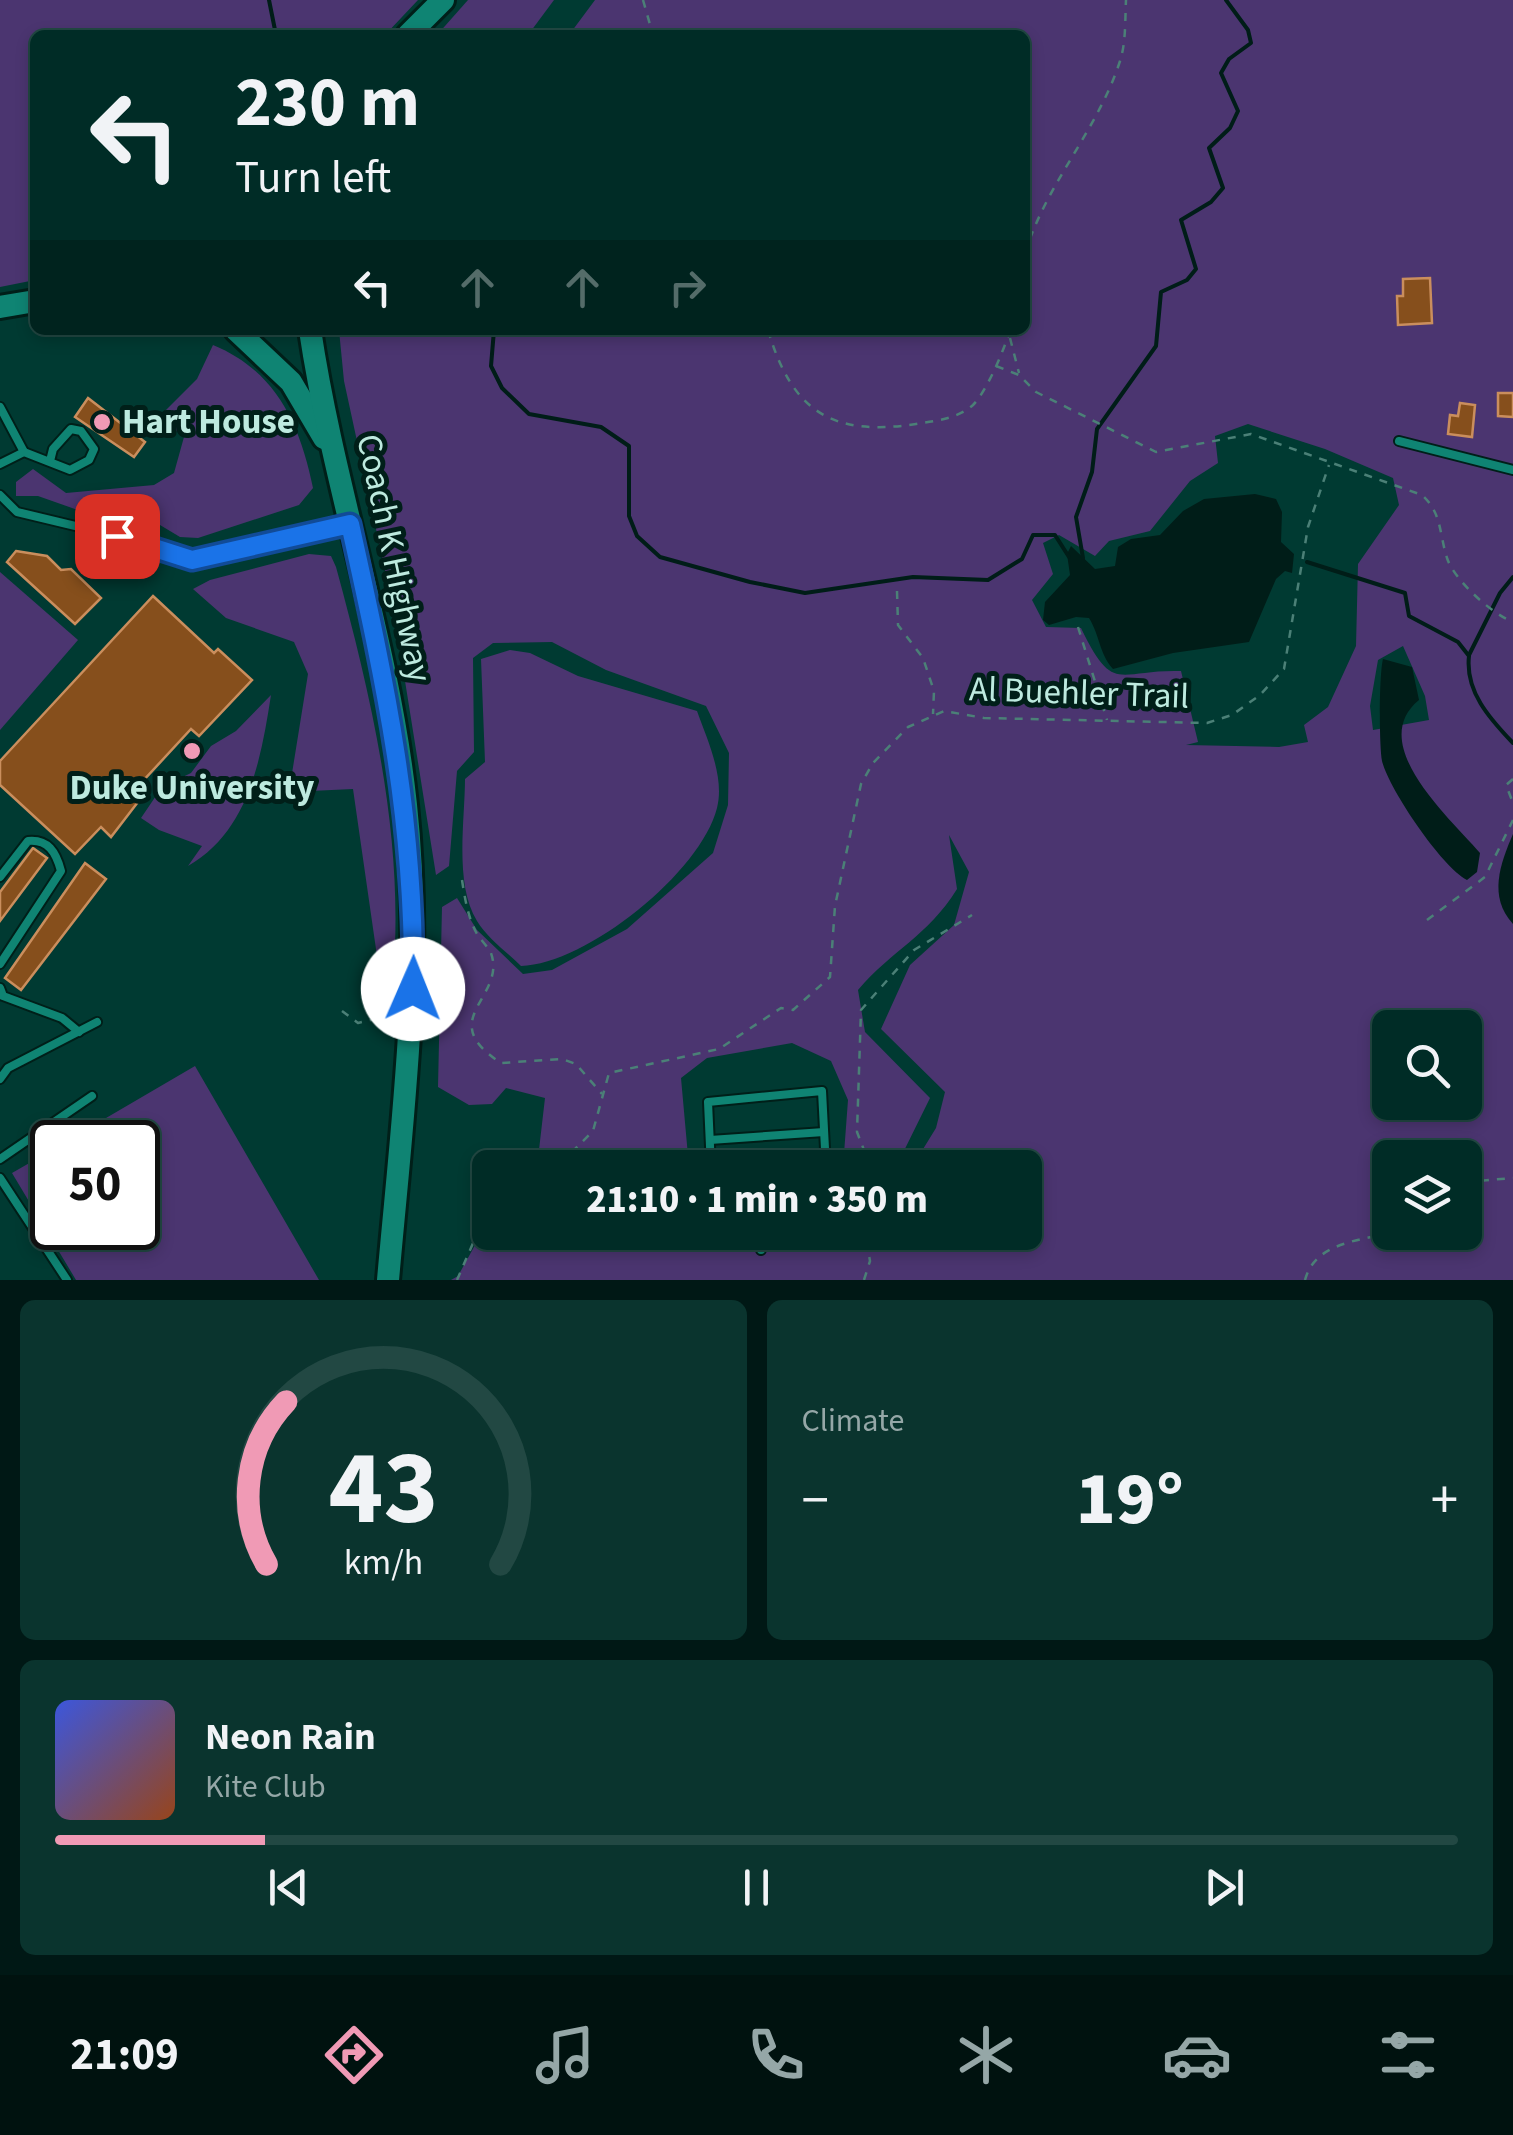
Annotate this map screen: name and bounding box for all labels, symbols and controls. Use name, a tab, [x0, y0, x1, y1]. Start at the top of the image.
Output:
text: 230 m	[235, 53, 420, 153]
icon: left	[70, 70, 200, 200]
text: Turn left	[235, 146, 391, 210]
icon: left	[345, 260, 400, 315]
icon: ahead	[450, 260, 505, 315]
icon: ahead	[555, 260, 610, 315]
icon: right	[660, 260, 715, 315]
place label: Hart House	[122, 397, 295, 447]
marker: Hart House	[91, 411, 113, 433]
street label: Coach K Highway	[343, 429, 445, 687]
pin	[75, 494, 160, 579]
icon: arrive	[90, 509, 145, 564]
street label: Al Buehler Trail	[968, 664, 1190, 722]
marker: Duke University	[181, 740, 203, 762]
place label: Duke University	[70, 763, 314, 813]
position arrow	[361, 937, 465, 1041]
map controls	[1372, 1010, 1482, 1250]
button: search	[1372, 1010, 1482, 1120]
speed limit sign: 50	[30, 1120, 160, 1250]
button: layers	[1372, 1140, 1482, 1250]
text: 21:10 · 1 min · 350 m	[586, 1173, 928, 1227]
text: Climate	[802, 1398, 904, 1444]
text: 43	[328, 1416, 438, 1564]
text: 19°	[1076, 1446, 1184, 1553]
text: −	[802, 1462, 829, 1540]
text: +	[1431, 1462, 1458, 1540]
text: km/h	[344, 1537, 423, 1588]
text: Neon Rain	[205, 1710, 376, 1764]
text: Kite Club	[205, 1764, 326, 1810]
icon: previous	[261, 1860, 316, 1915]
icon: pause	[729, 1860, 784, 1915]
icon: next	[1197, 1860, 1252, 1915]
icon: directions	[319, 2020, 389, 2090]
icon: music	[530, 2020, 600, 2090]
icon: phone	[741, 2020, 811, 2090]
icon: climate	[951, 2020, 1021, 2090]
icon: car	[1162, 2020, 1232, 2090]
icon: filters	[1373, 2020, 1443, 2090]
text: 21:09	[70, 2023, 179, 2087]

